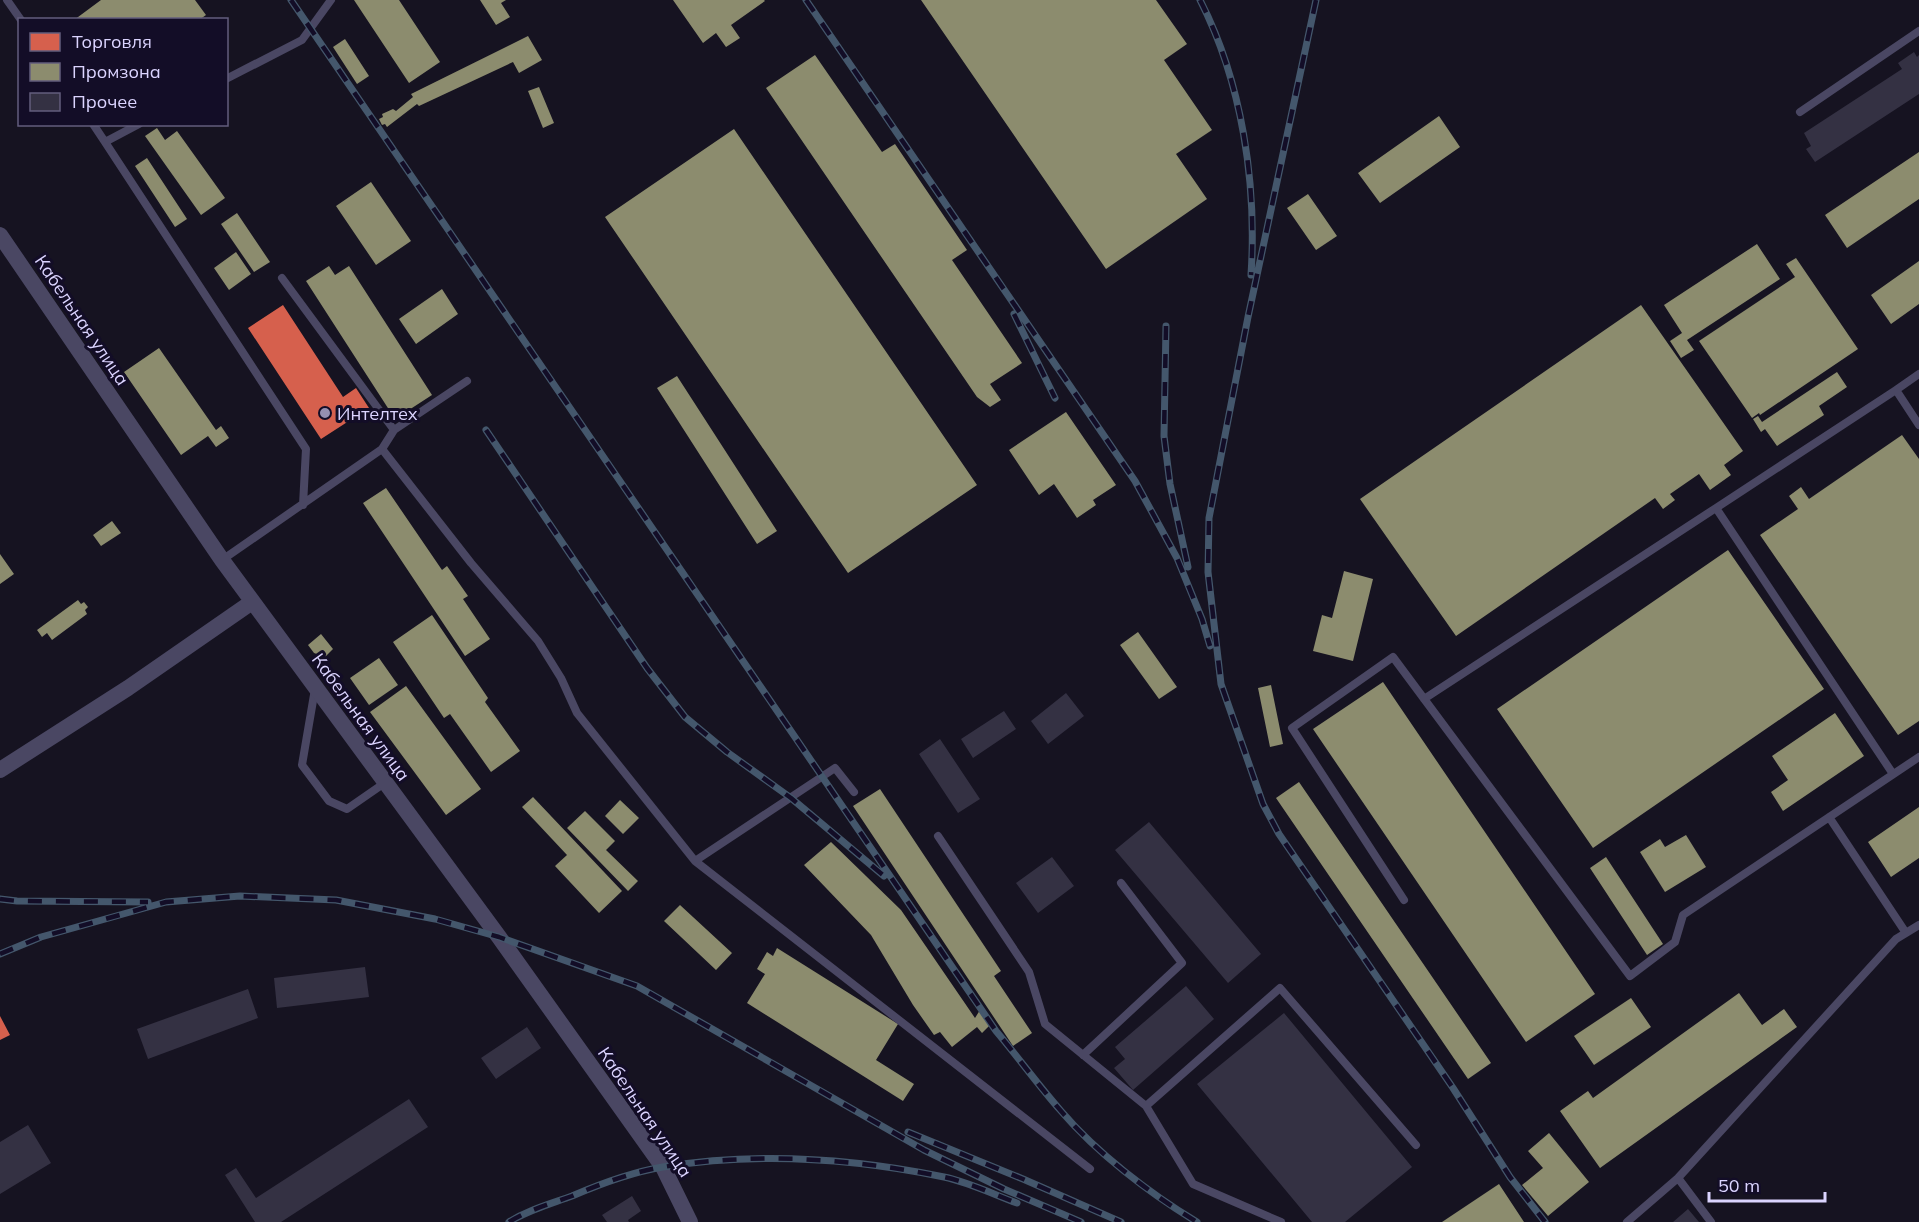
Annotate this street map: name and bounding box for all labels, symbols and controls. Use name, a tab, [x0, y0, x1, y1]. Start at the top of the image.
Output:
legend	[18, 18, 228, 126]
text: Торговля	[72, 30, 152, 53]
text: Промзона	[72, 60, 161, 83]
text: Прочее	[72, 90, 137, 113]
street label: Кабельная улица	[30, 250, 134, 390]
place label: Интелтех	[337, 402, 418, 425]
marker: Интелтех	[318, 406, 332, 420]
street label: Кабельная улица	[307, 649, 415, 785]
street label: Кабельная улица	[593, 1042, 697, 1182]
scale bar	[1709, 1165, 1824, 1203]
text: 50 m	[1718, 1174, 1760, 1197]

